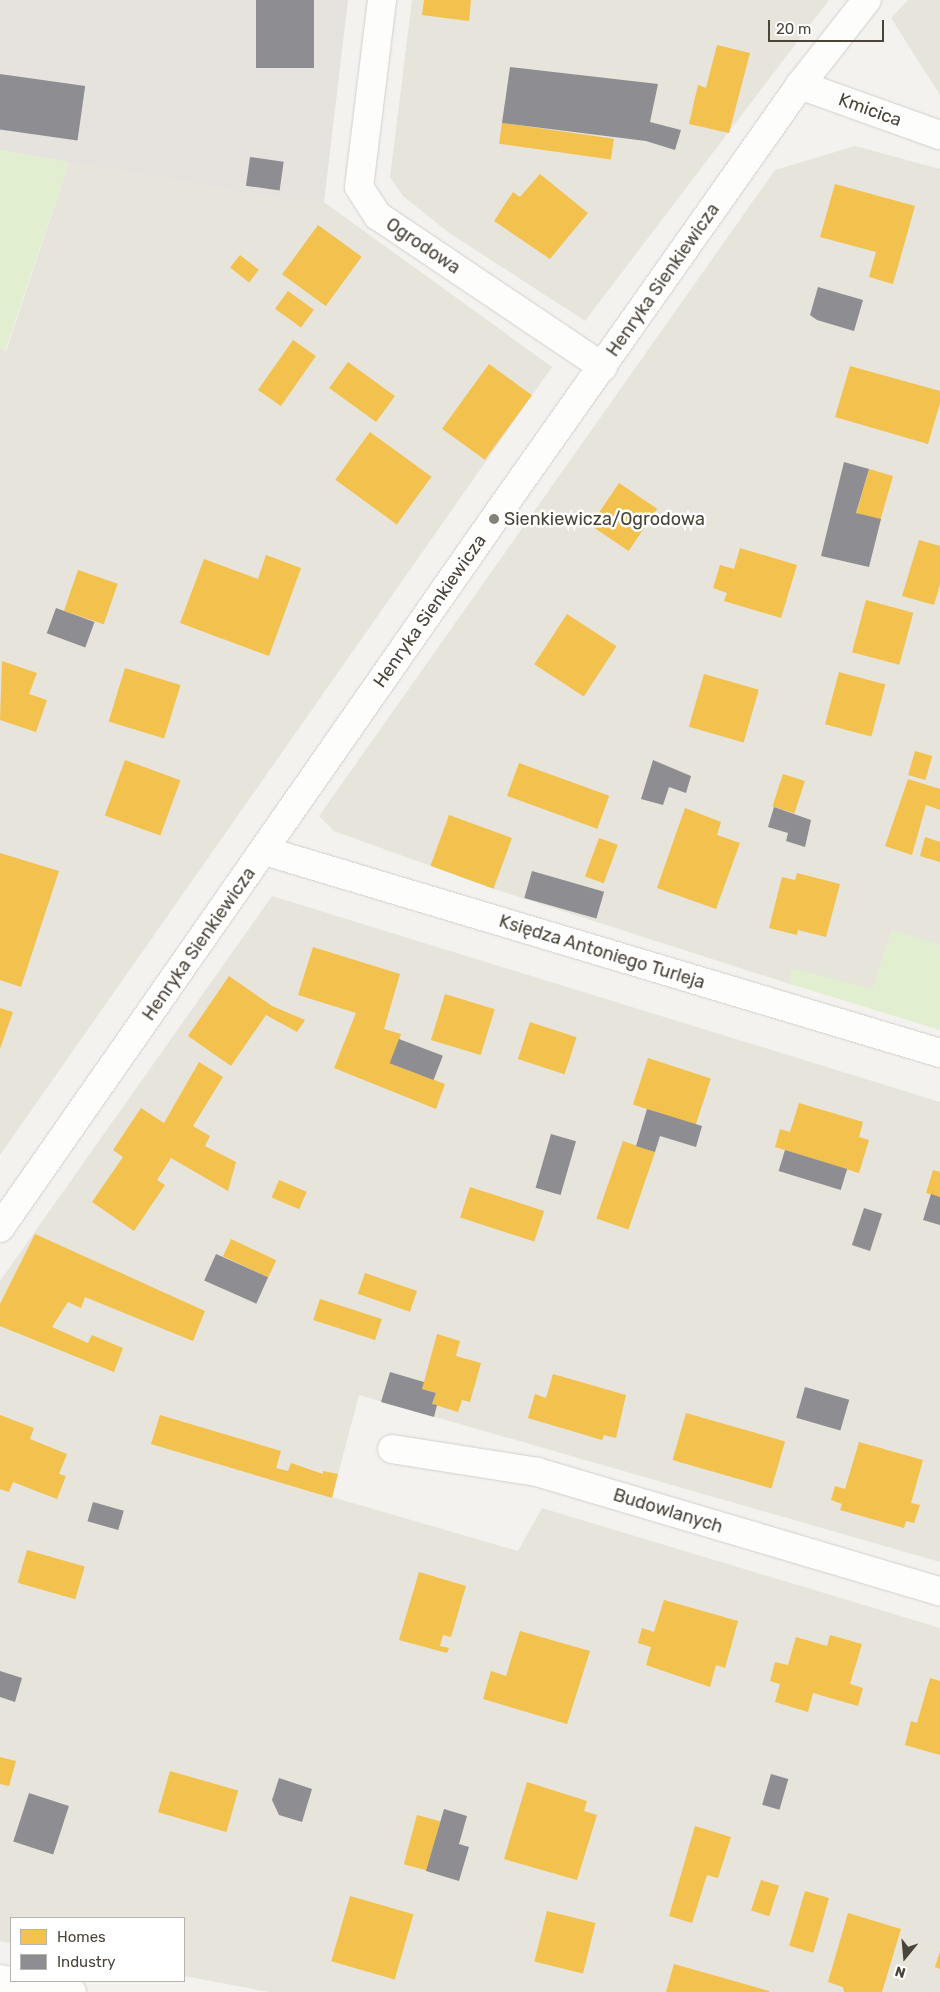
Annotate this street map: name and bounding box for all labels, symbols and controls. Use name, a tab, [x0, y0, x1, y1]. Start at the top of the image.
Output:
scale bar	[770, 10, 886, 42]
text: 20 m	[776, 20, 811, 38]
street label: Kmicica	[836, 89, 904, 131]
street label: Henryka Sienkiewicza	[602, 199, 724, 361]
street label: Ogrodowa	[382, 213, 464, 279]
place label: Sienkiewicza/Ogrodowa	[504, 508, 705, 530]
marker: Sienkiewicza/Ogrodowa	[488, 513, 500, 525]
street label: Henryka Sienkiewicza	[369, 530, 491, 692]
street label: Henryka Sienkiewicza	[138, 863, 260, 1025]
street label: Księdza Antoniego Turleja	[496, 910, 708, 994]
street label: Budowlanych	[611, 1484, 725, 1538]
legend	[10, 1917, 185, 1982]
text: Homes	[57, 1928, 106, 1946]
north arrow	[880, 1932, 930, 1982]
text: Industry	[57, 1953, 116, 1971]
text: N	[893, 1962, 908, 1981]

